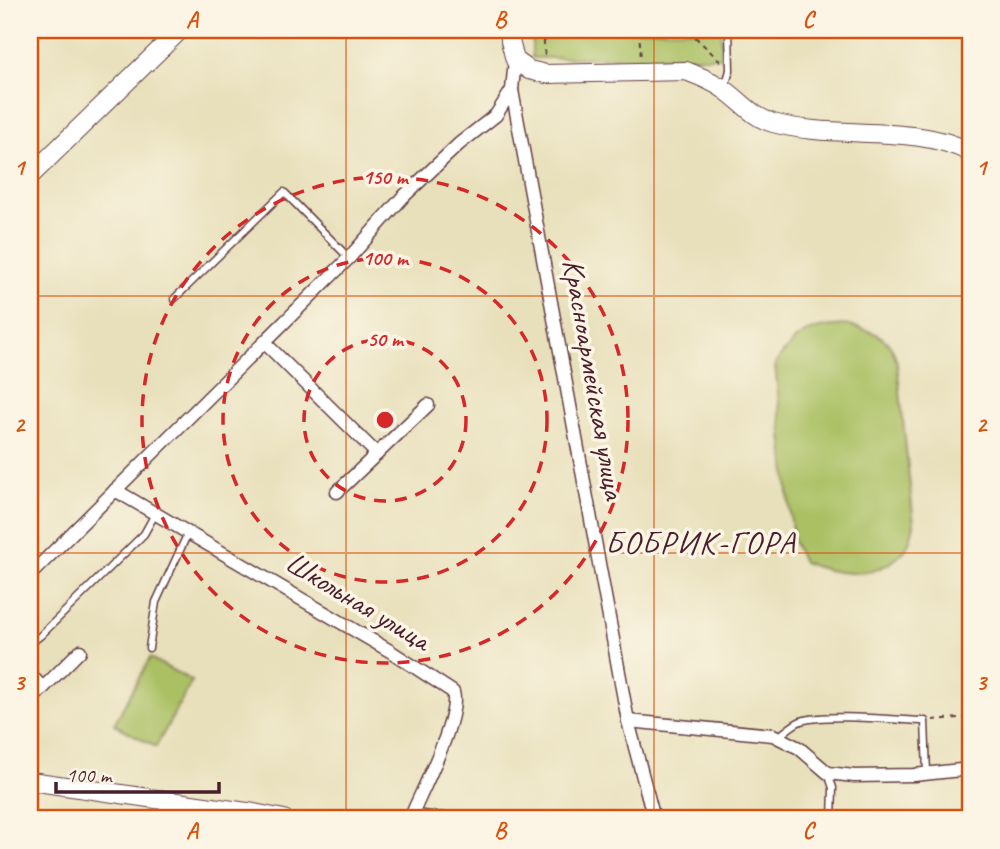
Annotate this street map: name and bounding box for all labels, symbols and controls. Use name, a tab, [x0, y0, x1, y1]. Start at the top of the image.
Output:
text: A	[186, 5, 200, 34]
text: B	[494, 5, 508, 34]
text: C	[803, 5, 817, 34]
text: 1	[14, 153, 27, 182]
text: 1	[976, 153, 989, 182]
text: 150 m	[362, 164, 410, 190]
text: 100 m	[362, 245, 410, 271]
street label: Красноармейская улица	[554, 256, 634, 504]
text: 50 m	[367, 326, 405, 352]
centre of rings	[373, 408, 397, 432]
text: 2	[14, 410, 27, 439]
text: 2	[976, 410, 989, 439]
district label: БОБРИК-ГОРА	[605, 522, 797, 563]
street label: Школьная улица	[279, 543, 439, 660]
text: 3	[14, 668, 27, 697]
text: 3	[976, 668, 989, 697]
scale bar	[56, 751, 219, 795]
text: 100 m	[66, 762, 113, 788]
text: A	[186, 816, 200, 845]
text: B	[494, 816, 508, 845]
text: C	[803, 816, 817, 845]

